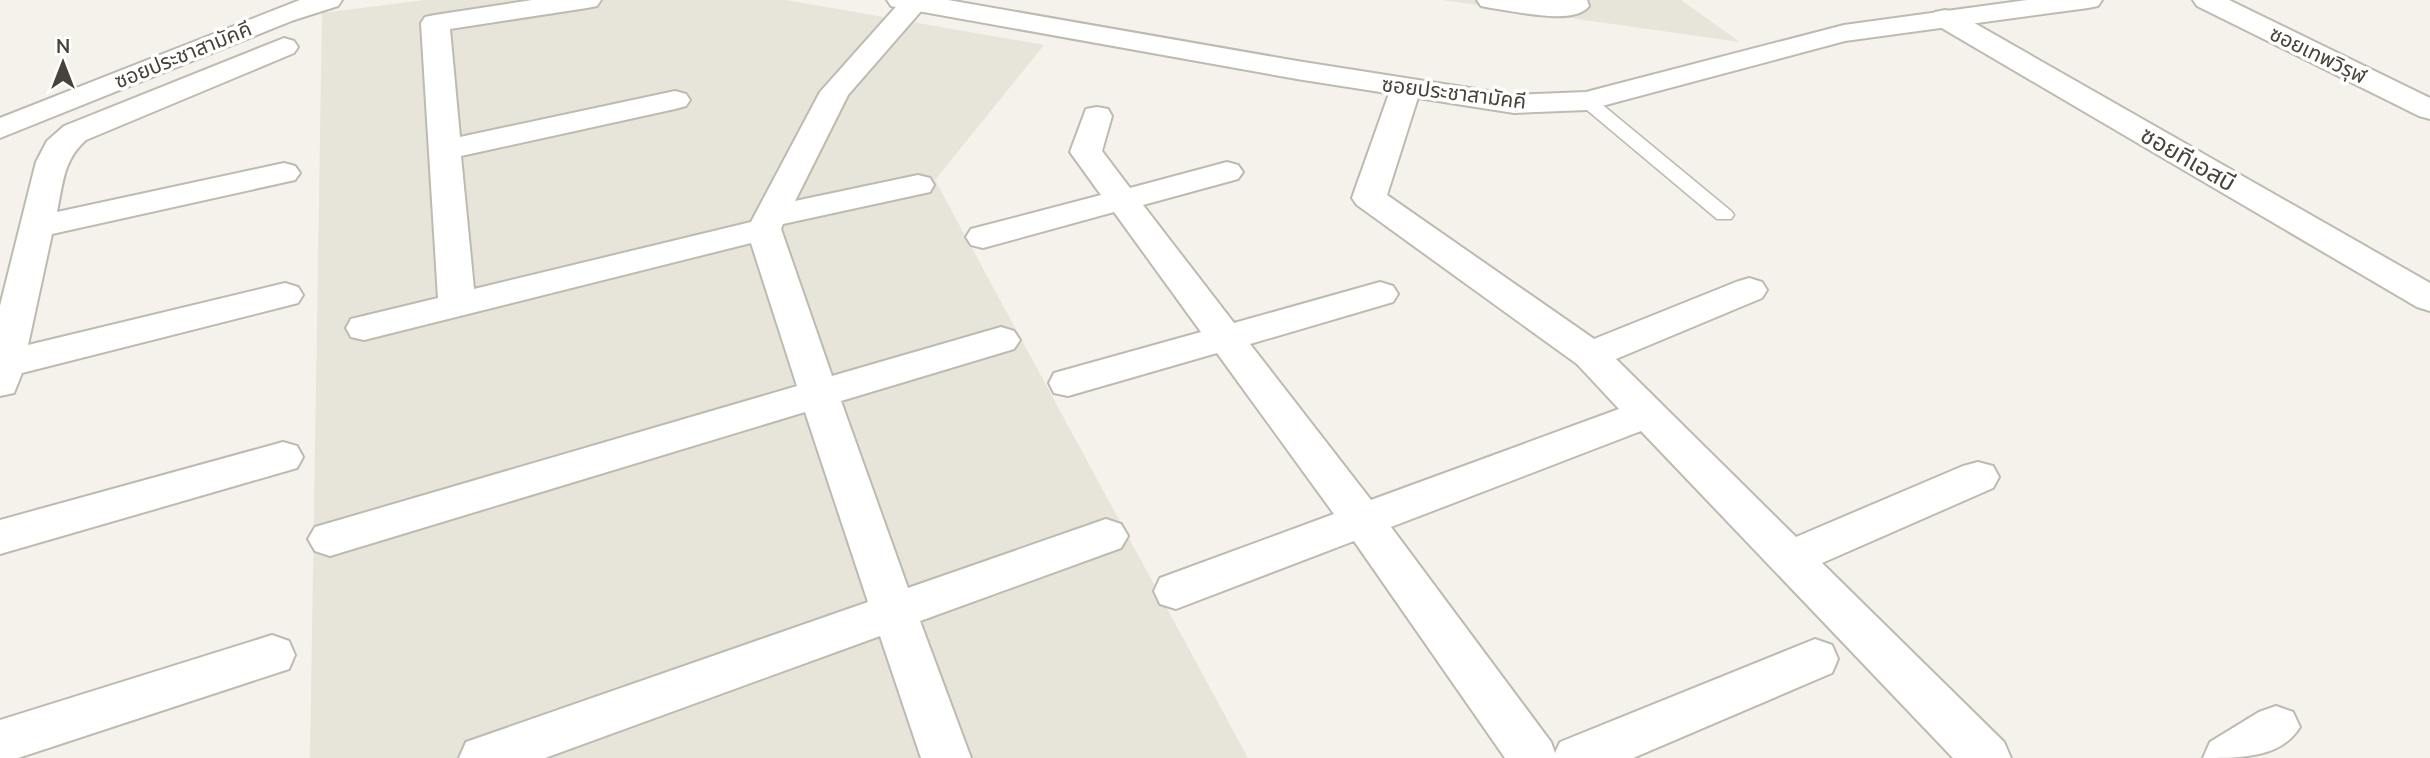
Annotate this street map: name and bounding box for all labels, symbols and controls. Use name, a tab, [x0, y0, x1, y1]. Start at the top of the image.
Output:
street label: ซอยประชาสามัคคี	[110, 15, 256, 95]
street label: ซอยเทพวิรุฬ	[2265, 20, 2371, 90]
north arrow	[28, 28, 98, 98]
text: N	[56, 34, 70, 60]
street label: ซอยประชาสามัคคี	[1380, 70, 1528, 116]
street label: ซอยทีเอสบี	[2135, 119, 2241, 199]

